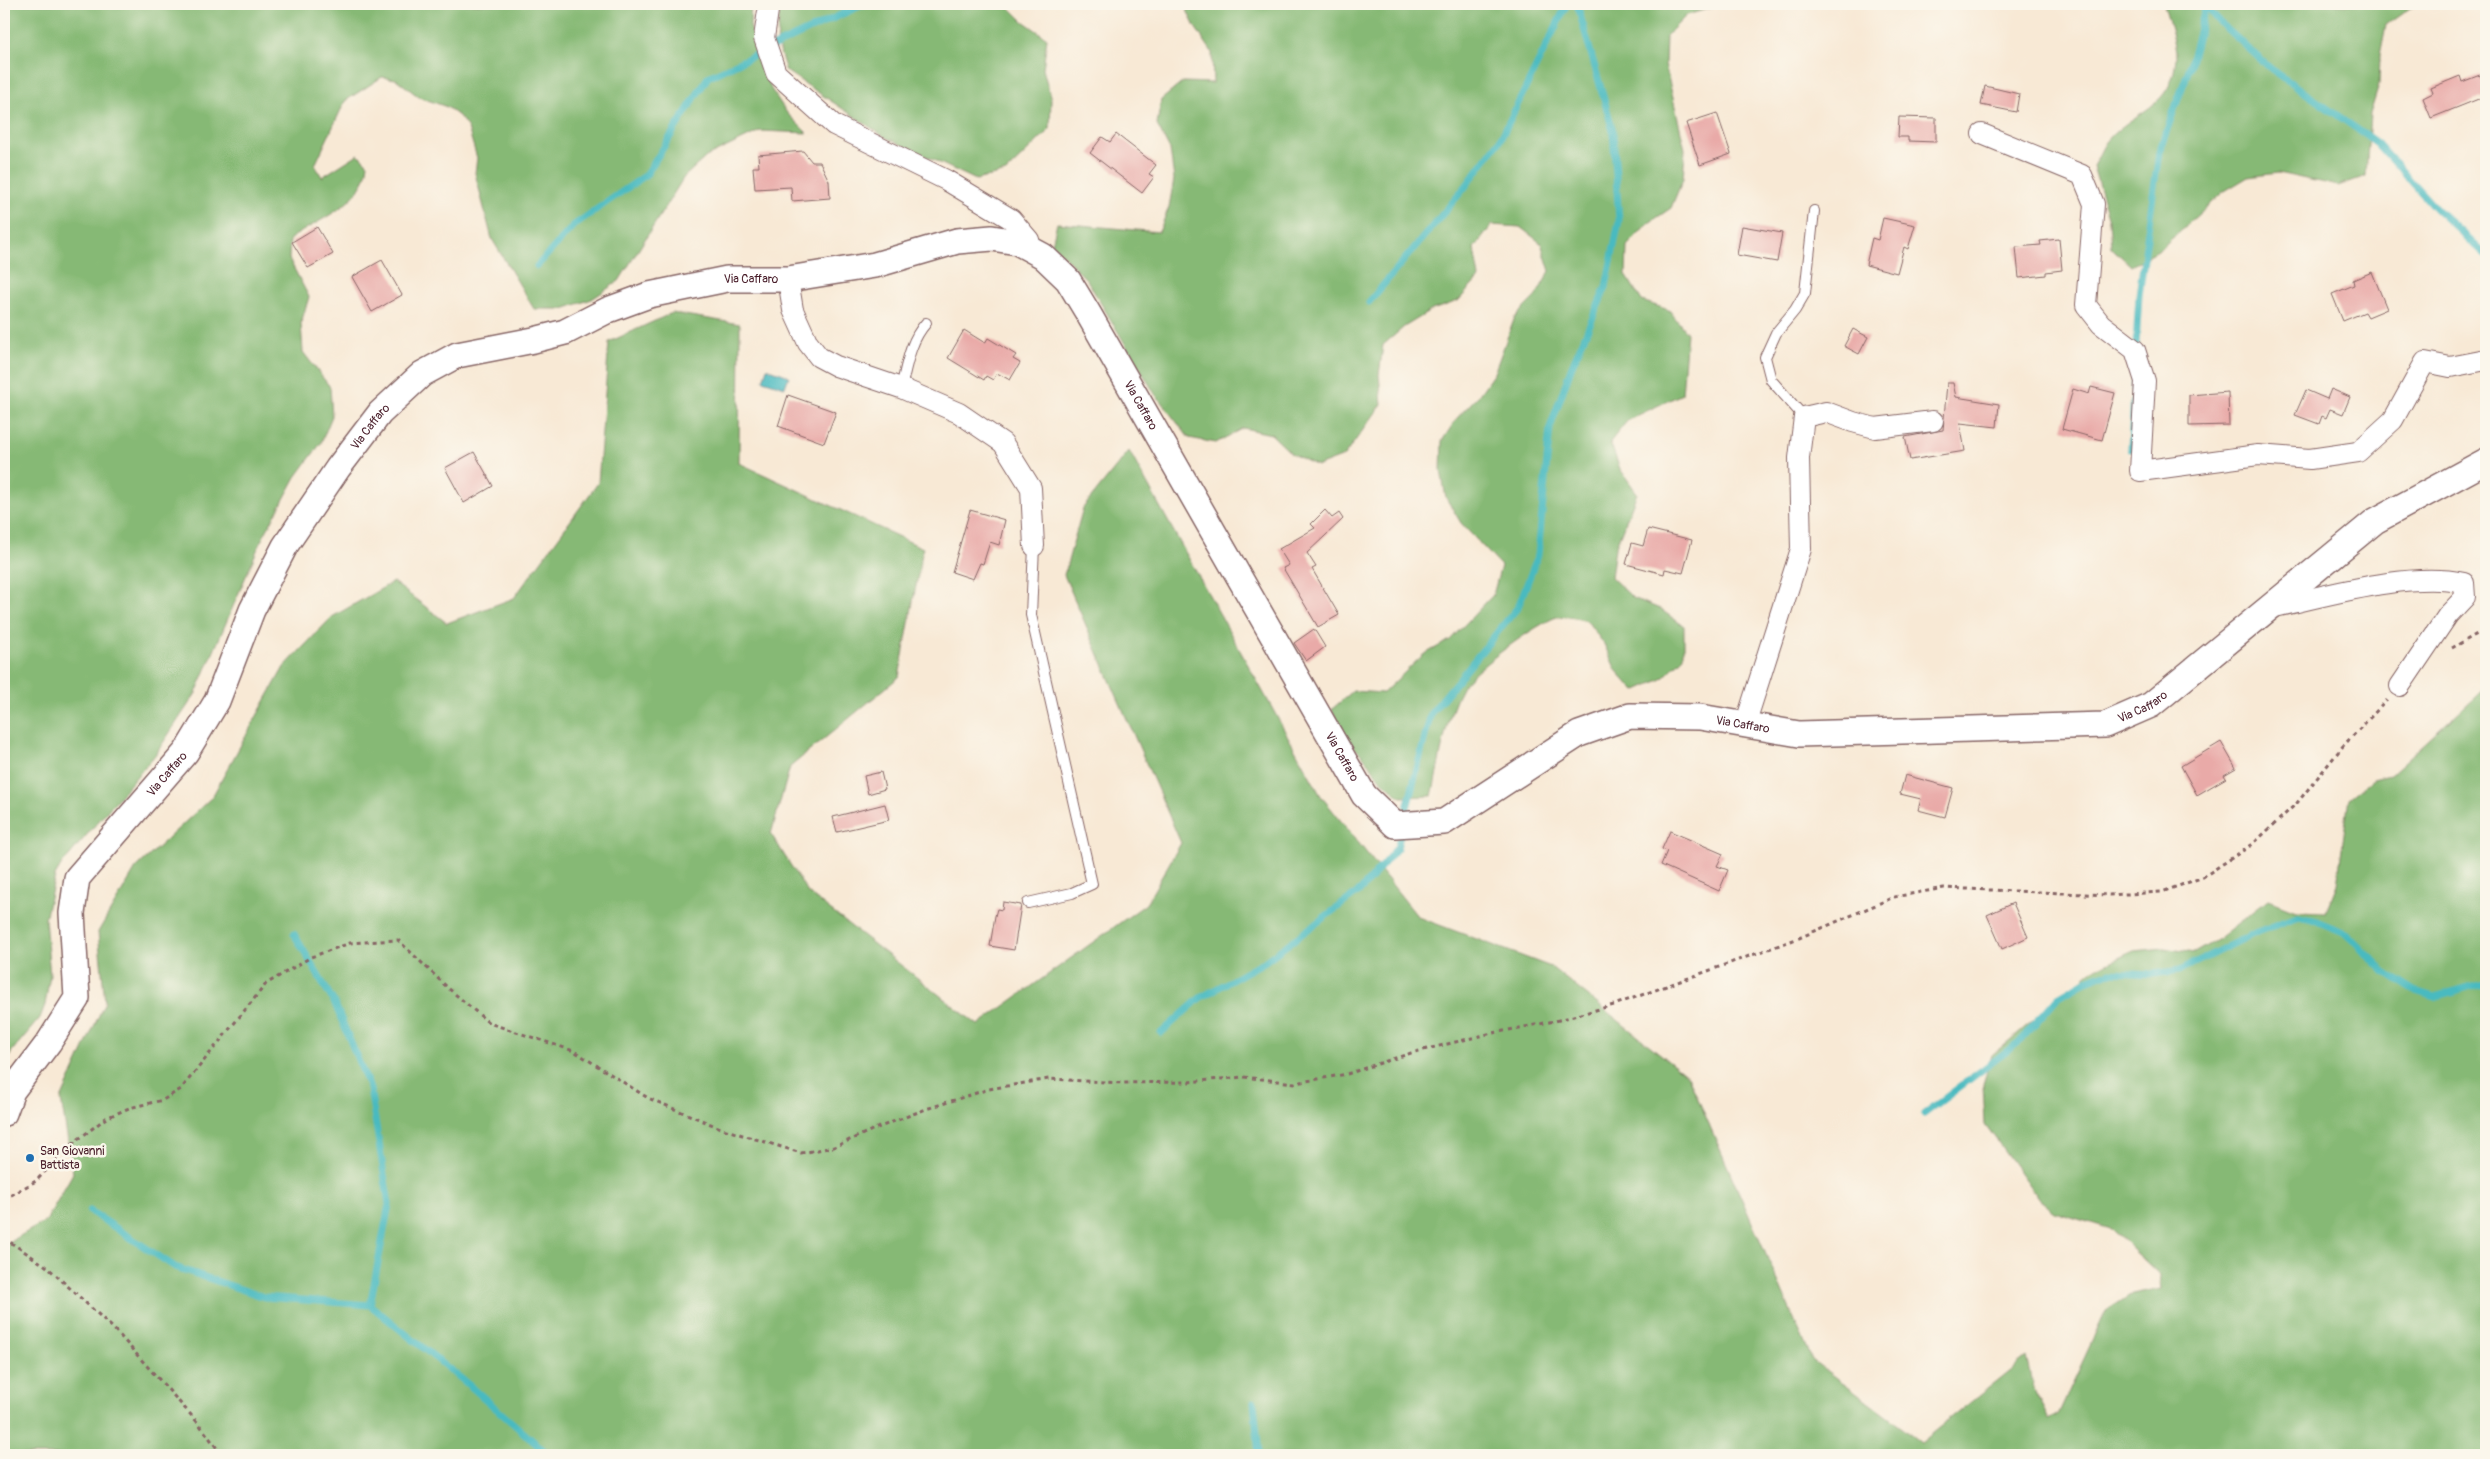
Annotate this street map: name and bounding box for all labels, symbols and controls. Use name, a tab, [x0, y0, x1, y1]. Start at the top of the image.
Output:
street label: Via Caffaro	[724, 272, 779, 287]
street label: Via Caffaro	[1120, 378, 1161, 433]
street label: Via Caffaro	[348, 400, 394, 453]
street label: Via Caffaro	[2116, 687, 2171, 727]
street label: Via Caffaro	[1715, 713, 1771, 737]
street label: Via Caffaro	[1322, 730, 1362, 785]
street label: Via Caffaro	[144, 748, 191, 800]
place label: San Giovanni Battista	[40, 1144, 105, 1173]
marker: San Giovanni Battista	[24, 1152, 36, 1164]

